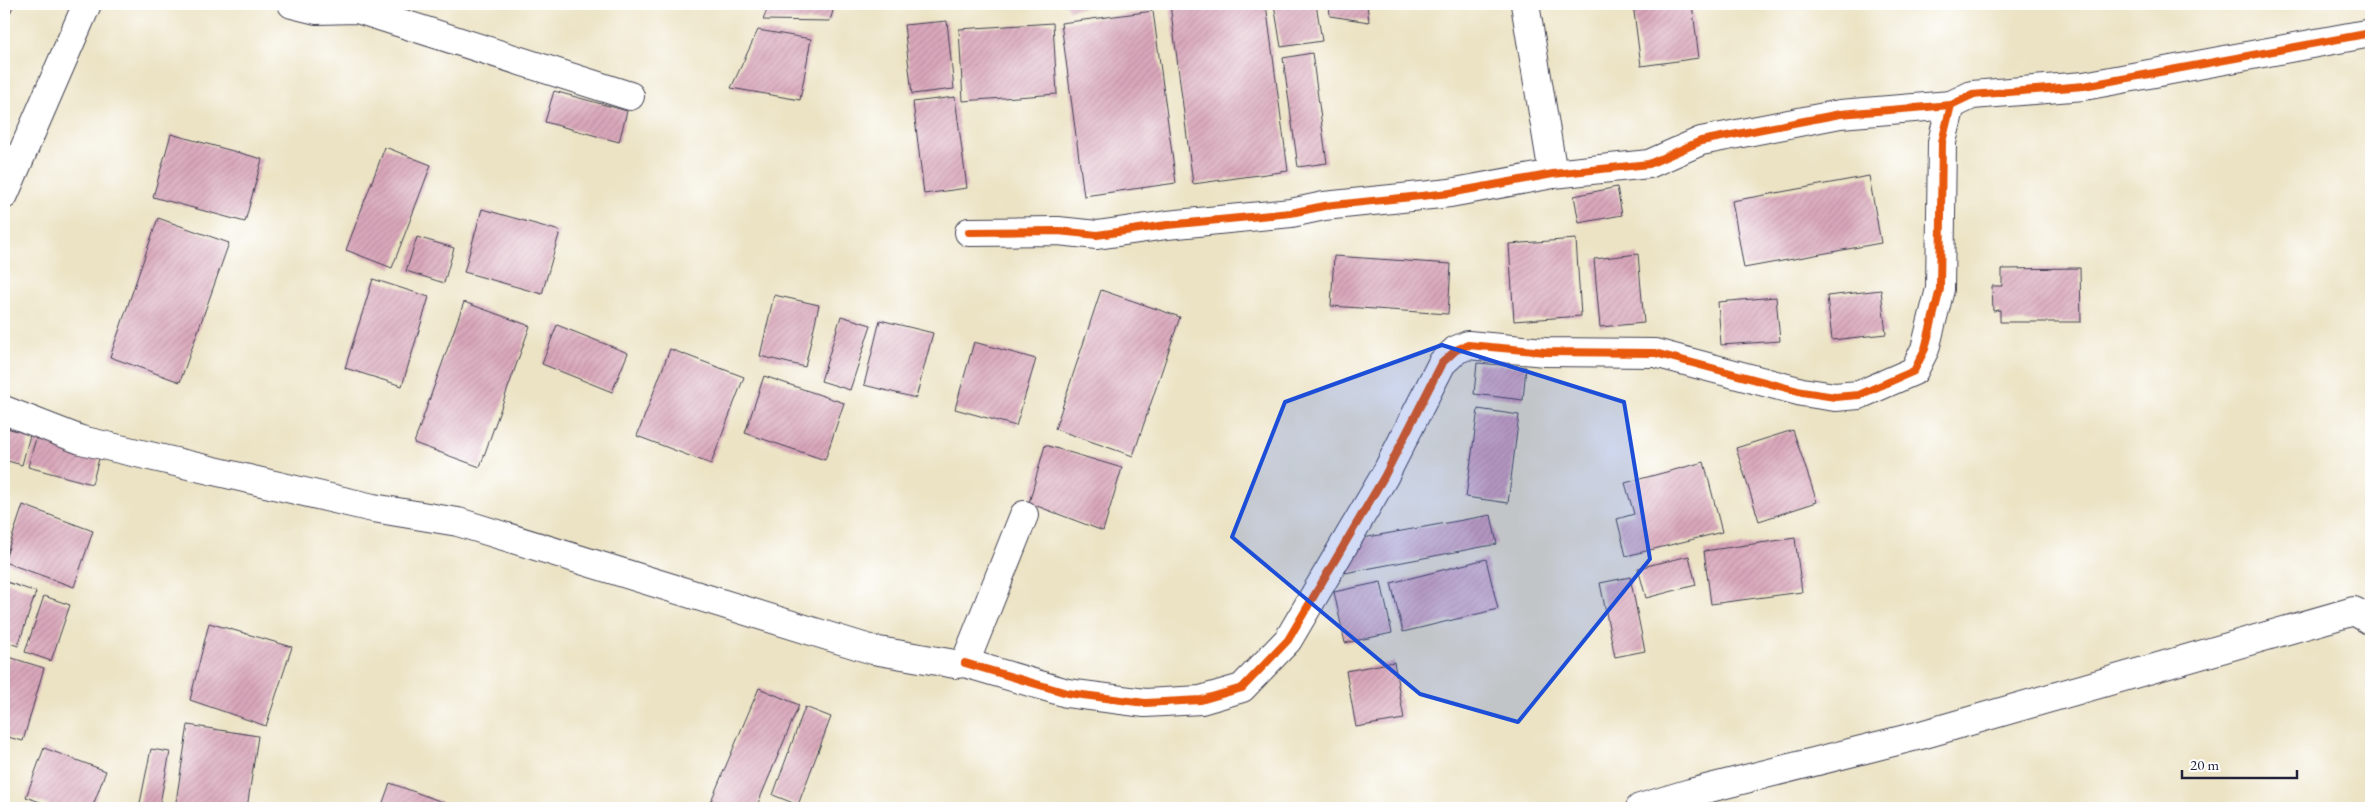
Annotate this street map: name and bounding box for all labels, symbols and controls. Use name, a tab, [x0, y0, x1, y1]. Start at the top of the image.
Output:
scale bar	[2182, 747, 2298, 779]
text: 20 m	[2190, 755, 2219, 774]

